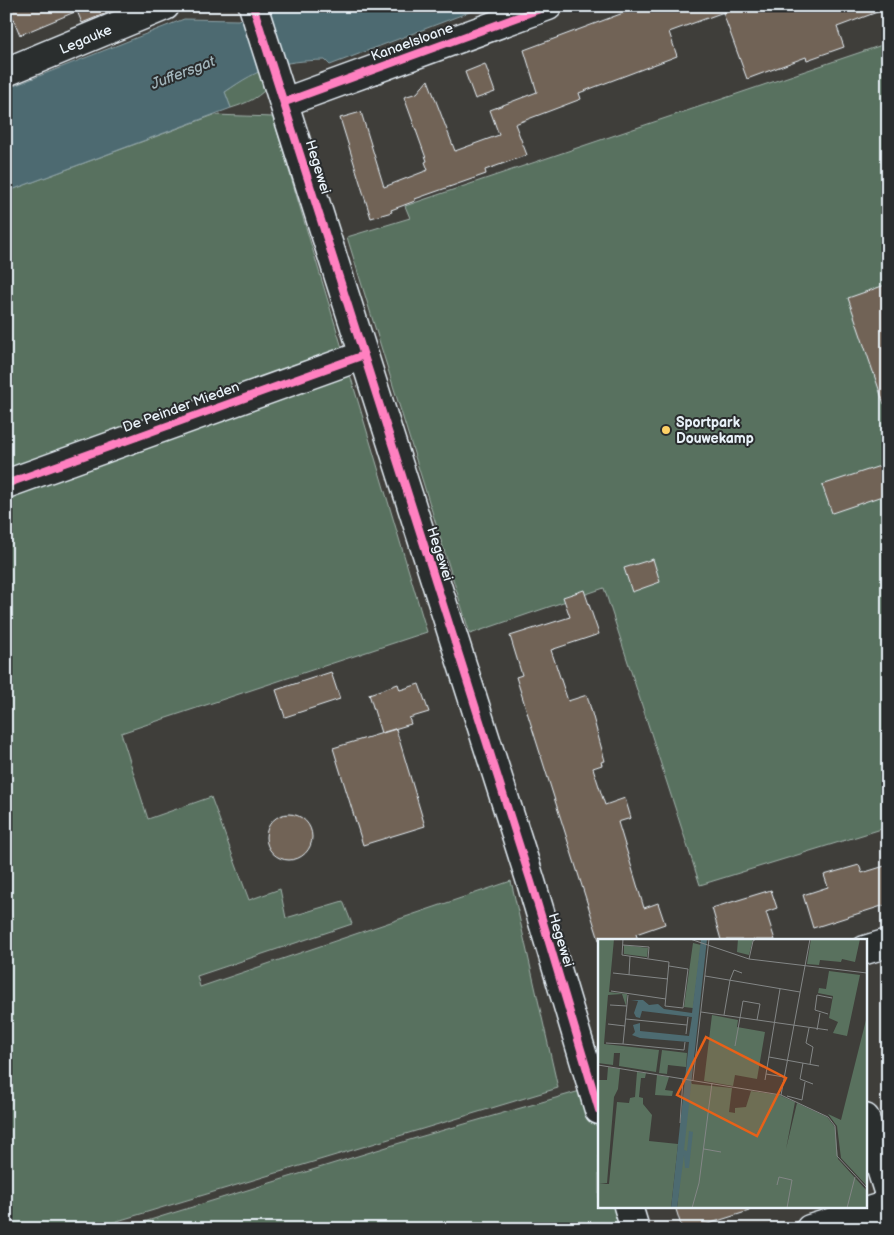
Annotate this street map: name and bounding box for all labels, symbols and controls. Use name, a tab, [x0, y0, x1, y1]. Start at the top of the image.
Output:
street label: Kanaelsloane	[369, 19, 455, 65]
street label: Legauke	[57, 21, 114, 57]
water label: Juffersgat	[147, 52, 218, 94]
street label: Hegewei	[302, 138, 334, 196]
street label: De Peinder Mieden	[120, 378, 242, 436]
place label: Sportpark Douwekamp	[676, 414, 754, 447]
marker: Sportpark Douwekamp	[660, 424, 672, 436]
street label: Hegewei	[423, 525, 457, 583]
street label: Hegewei	[545, 911, 577, 969]
inset map	[598, 939, 866, 1208]

